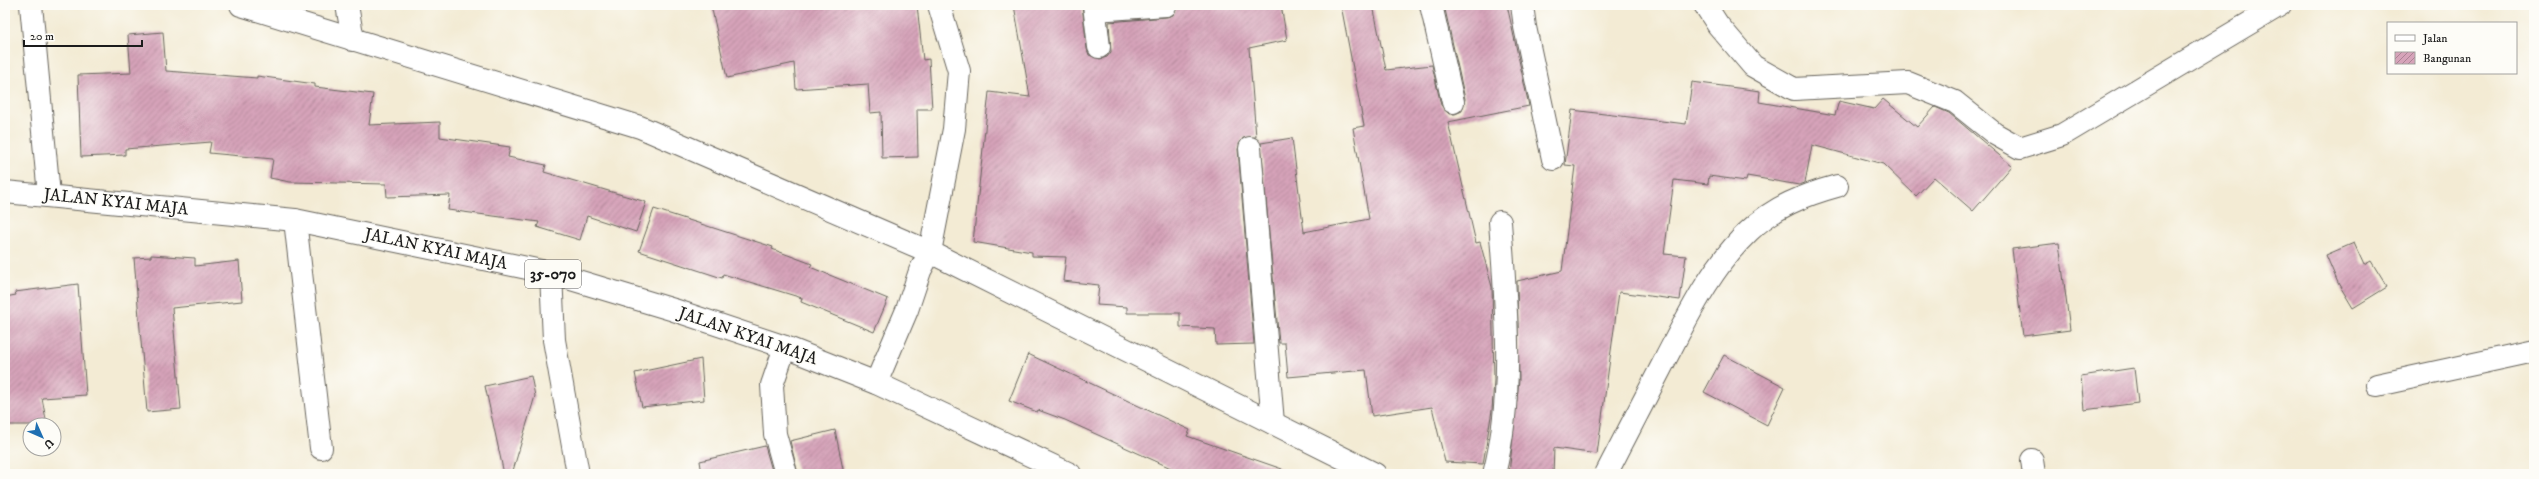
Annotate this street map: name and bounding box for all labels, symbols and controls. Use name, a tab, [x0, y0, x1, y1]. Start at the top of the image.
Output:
scale bar	[24, 22, 142, 48]
legend	[2387, 22, 2517, 74]
text: 20 m	[30, 29, 54, 44]
text: Jalan	[2422, 31, 2448, 46]
text: Bangunan	[2423, 51, 2472, 66]
street label: JALAN KYAI MAJA	[41, 183, 190, 221]
street label: JALAN KYAI MAJA	[361, 223, 510, 275]
road number: 35-070	[525, 260, 581, 288]
street label: JALAN KYAI MAJA	[674, 301, 821, 370]
north arrow	[22, 417, 62, 457]
text: U	[40, 435, 56, 452]

